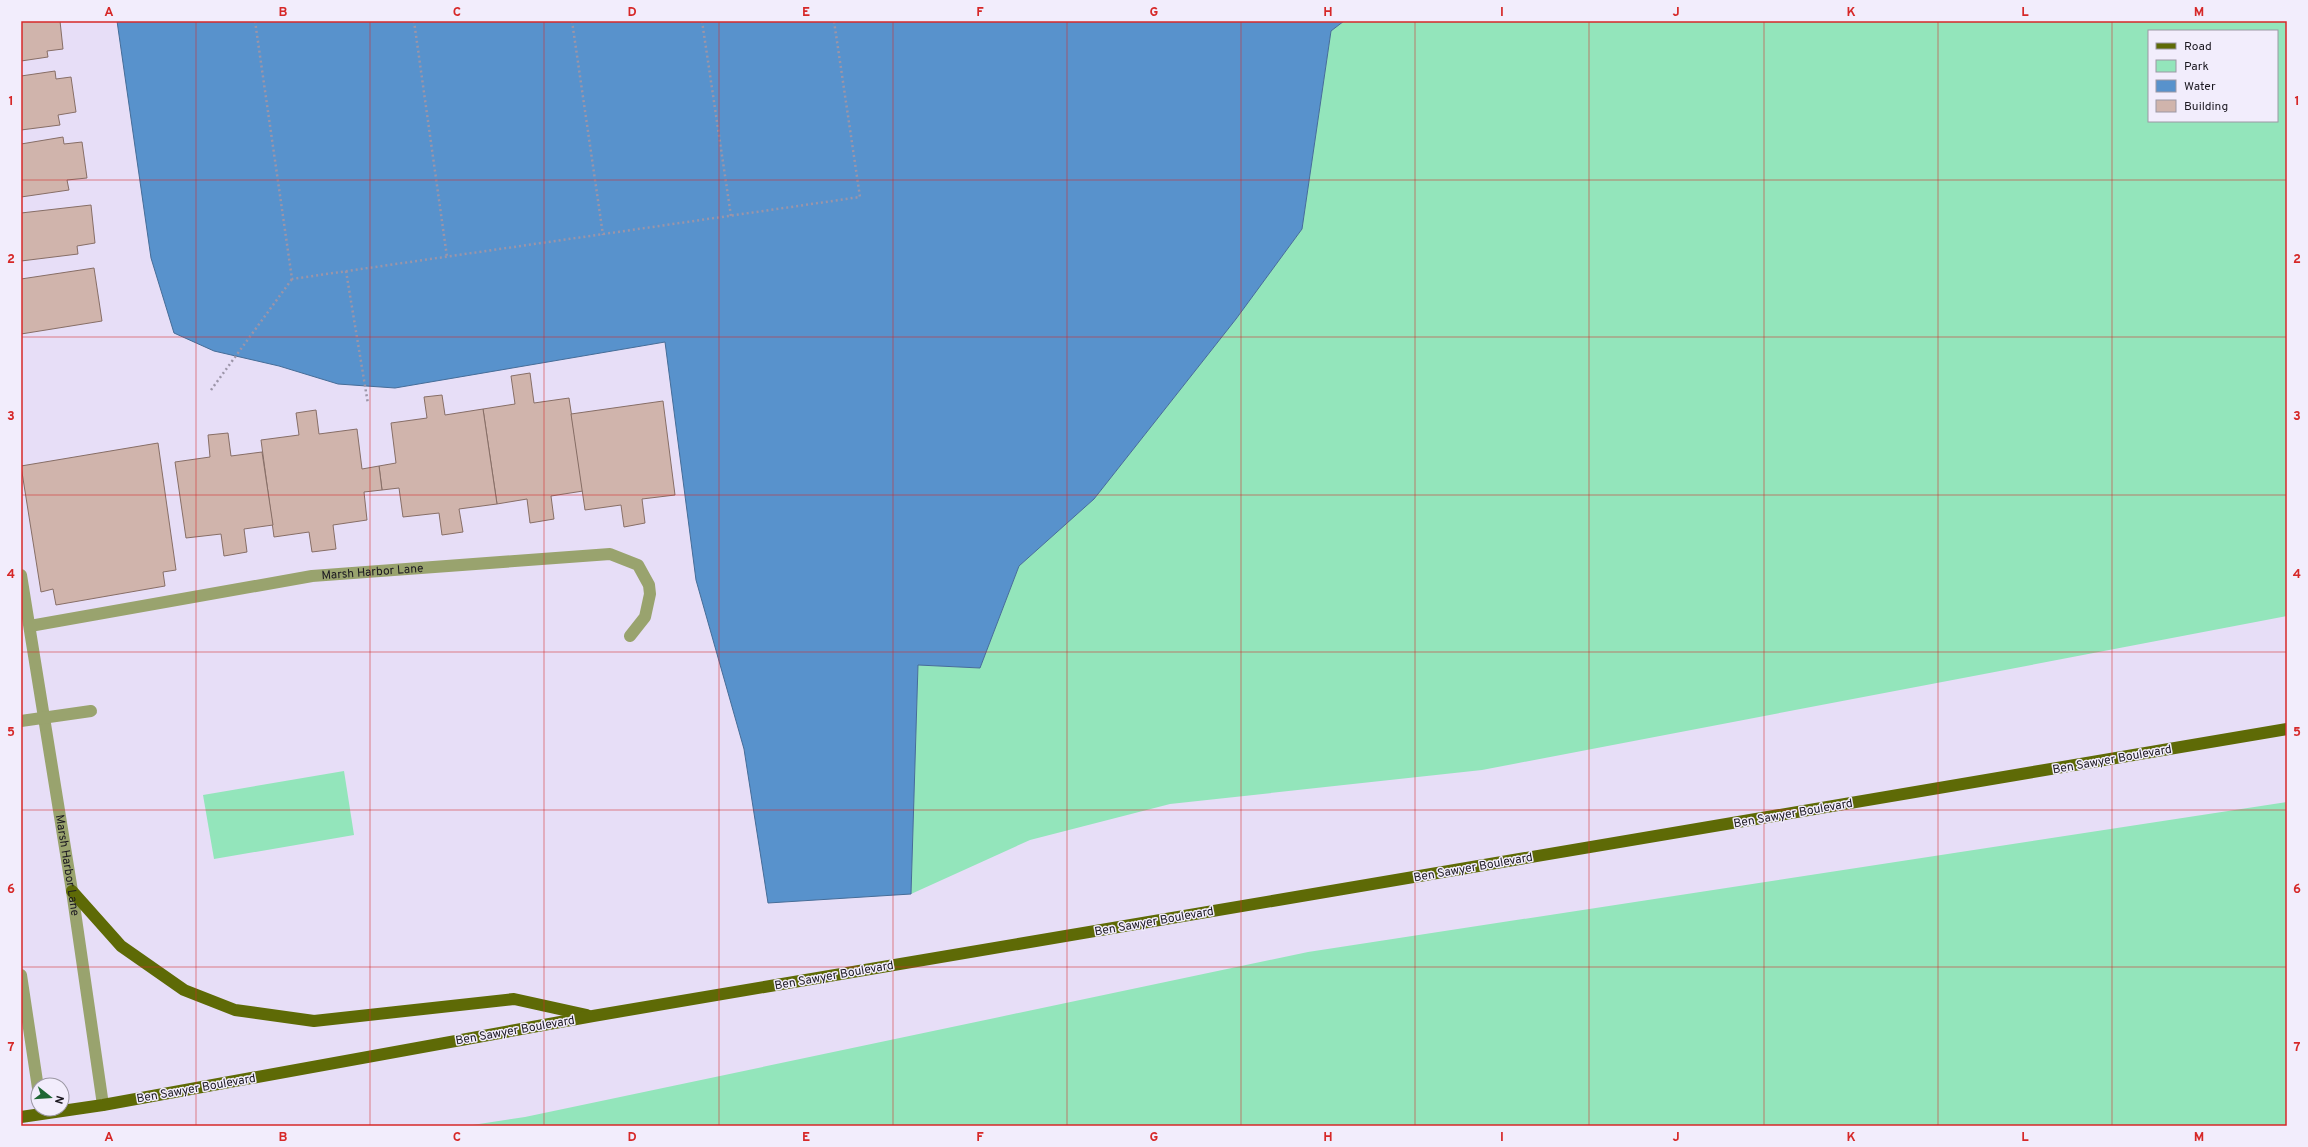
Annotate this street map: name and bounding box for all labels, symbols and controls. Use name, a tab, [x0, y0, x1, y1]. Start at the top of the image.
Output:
text: A	[104, 5, 114, 21]
text: B	[279, 5, 288, 21]
text: C	[453, 5, 461, 21]
text: D	[627, 5, 637, 21]
text: E	[802, 5, 810, 21]
text: F	[976, 5, 984, 21]
text: G	[1150, 5, 1159, 21]
text: H	[1323, 5, 1333, 21]
text: I	[1500, 5, 1504, 21]
text: J	[1672, 5, 1680, 21]
text: K	[1846, 5, 1856, 21]
text: L	[2021, 5, 2029, 21]
text: M	[2194, 5, 2204, 21]
legend	[2148, 30, 2278, 122]
text: Road	[2184, 39, 2212, 55]
text: Park	[2184, 59, 2209, 75]
text: Water	[2184, 79, 2216, 95]
text: 1	[8, 94, 14, 110]
text: 1	[2294, 94, 2300, 110]
text: Building	[2184, 99, 2228, 115]
text: 2	[7, 252, 15, 268]
text: 2	[2293, 252, 2301, 268]
text: 3	[7, 409, 15, 425]
text: 3	[2293, 409, 2301, 425]
street label: Marsh Harbor Lane	[321, 561, 424, 584]
text: 4	[7, 567, 15, 583]
text: 4	[2293, 567, 2301, 583]
text: 5	[7, 725, 15, 741]
text: 5	[2293, 725, 2301, 741]
street label: Ben Sawyer Boulevard	[2051, 742, 2173, 778]
street label: Ben Sawyer Boulevard	[1732, 796, 1854, 832]
street label: Marsh Harbor Lane	[51, 814, 83, 917]
street label: Ben Sawyer Boulevard	[1412, 850, 1534, 886]
text: 6	[7, 882, 15, 898]
text: 6	[2293, 882, 2301, 898]
street label: Ben Sawyer Boulevard	[1093, 904, 1215, 940]
street label: Ben Sawyer Boulevard	[773, 958, 895, 994]
street label: Ben Sawyer Boulevard	[454, 1013, 576, 1049]
text: 7	[8, 1040, 15, 1056]
text: 7	[2294, 1040, 2301, 1056]
street label: Ben Sawyer Boulevard	[135, 1071, 257, 1107]
north arrow	[30, 1077, 70, 1117]
text: N	[51, 1094, 66, 1105]
text: A	[104, 1130, 114, 1146]
text: B	[279, 1130, 288, 1146]
text: C	[453, 1130, 461, 1146]
text: D	[627, 1130, 637, 1146]
text: E	[802, 1130, 810, 1146]
text: F	[976, 1130, 984, 1146]
text: G	[1150, 1130, 1159, 1146]
text: H	[1323, 1130, 1333, 1146]
text: I	[1500, 1130, 1504, 1146]
text: J	[1672, 1130, 1680, 1146]
text: K	[1846, 1130, 1856, 1146]
text: L	[2021, 1130, 2029, 1146]
text: M	[2194, 1130, 2204, 1146]

